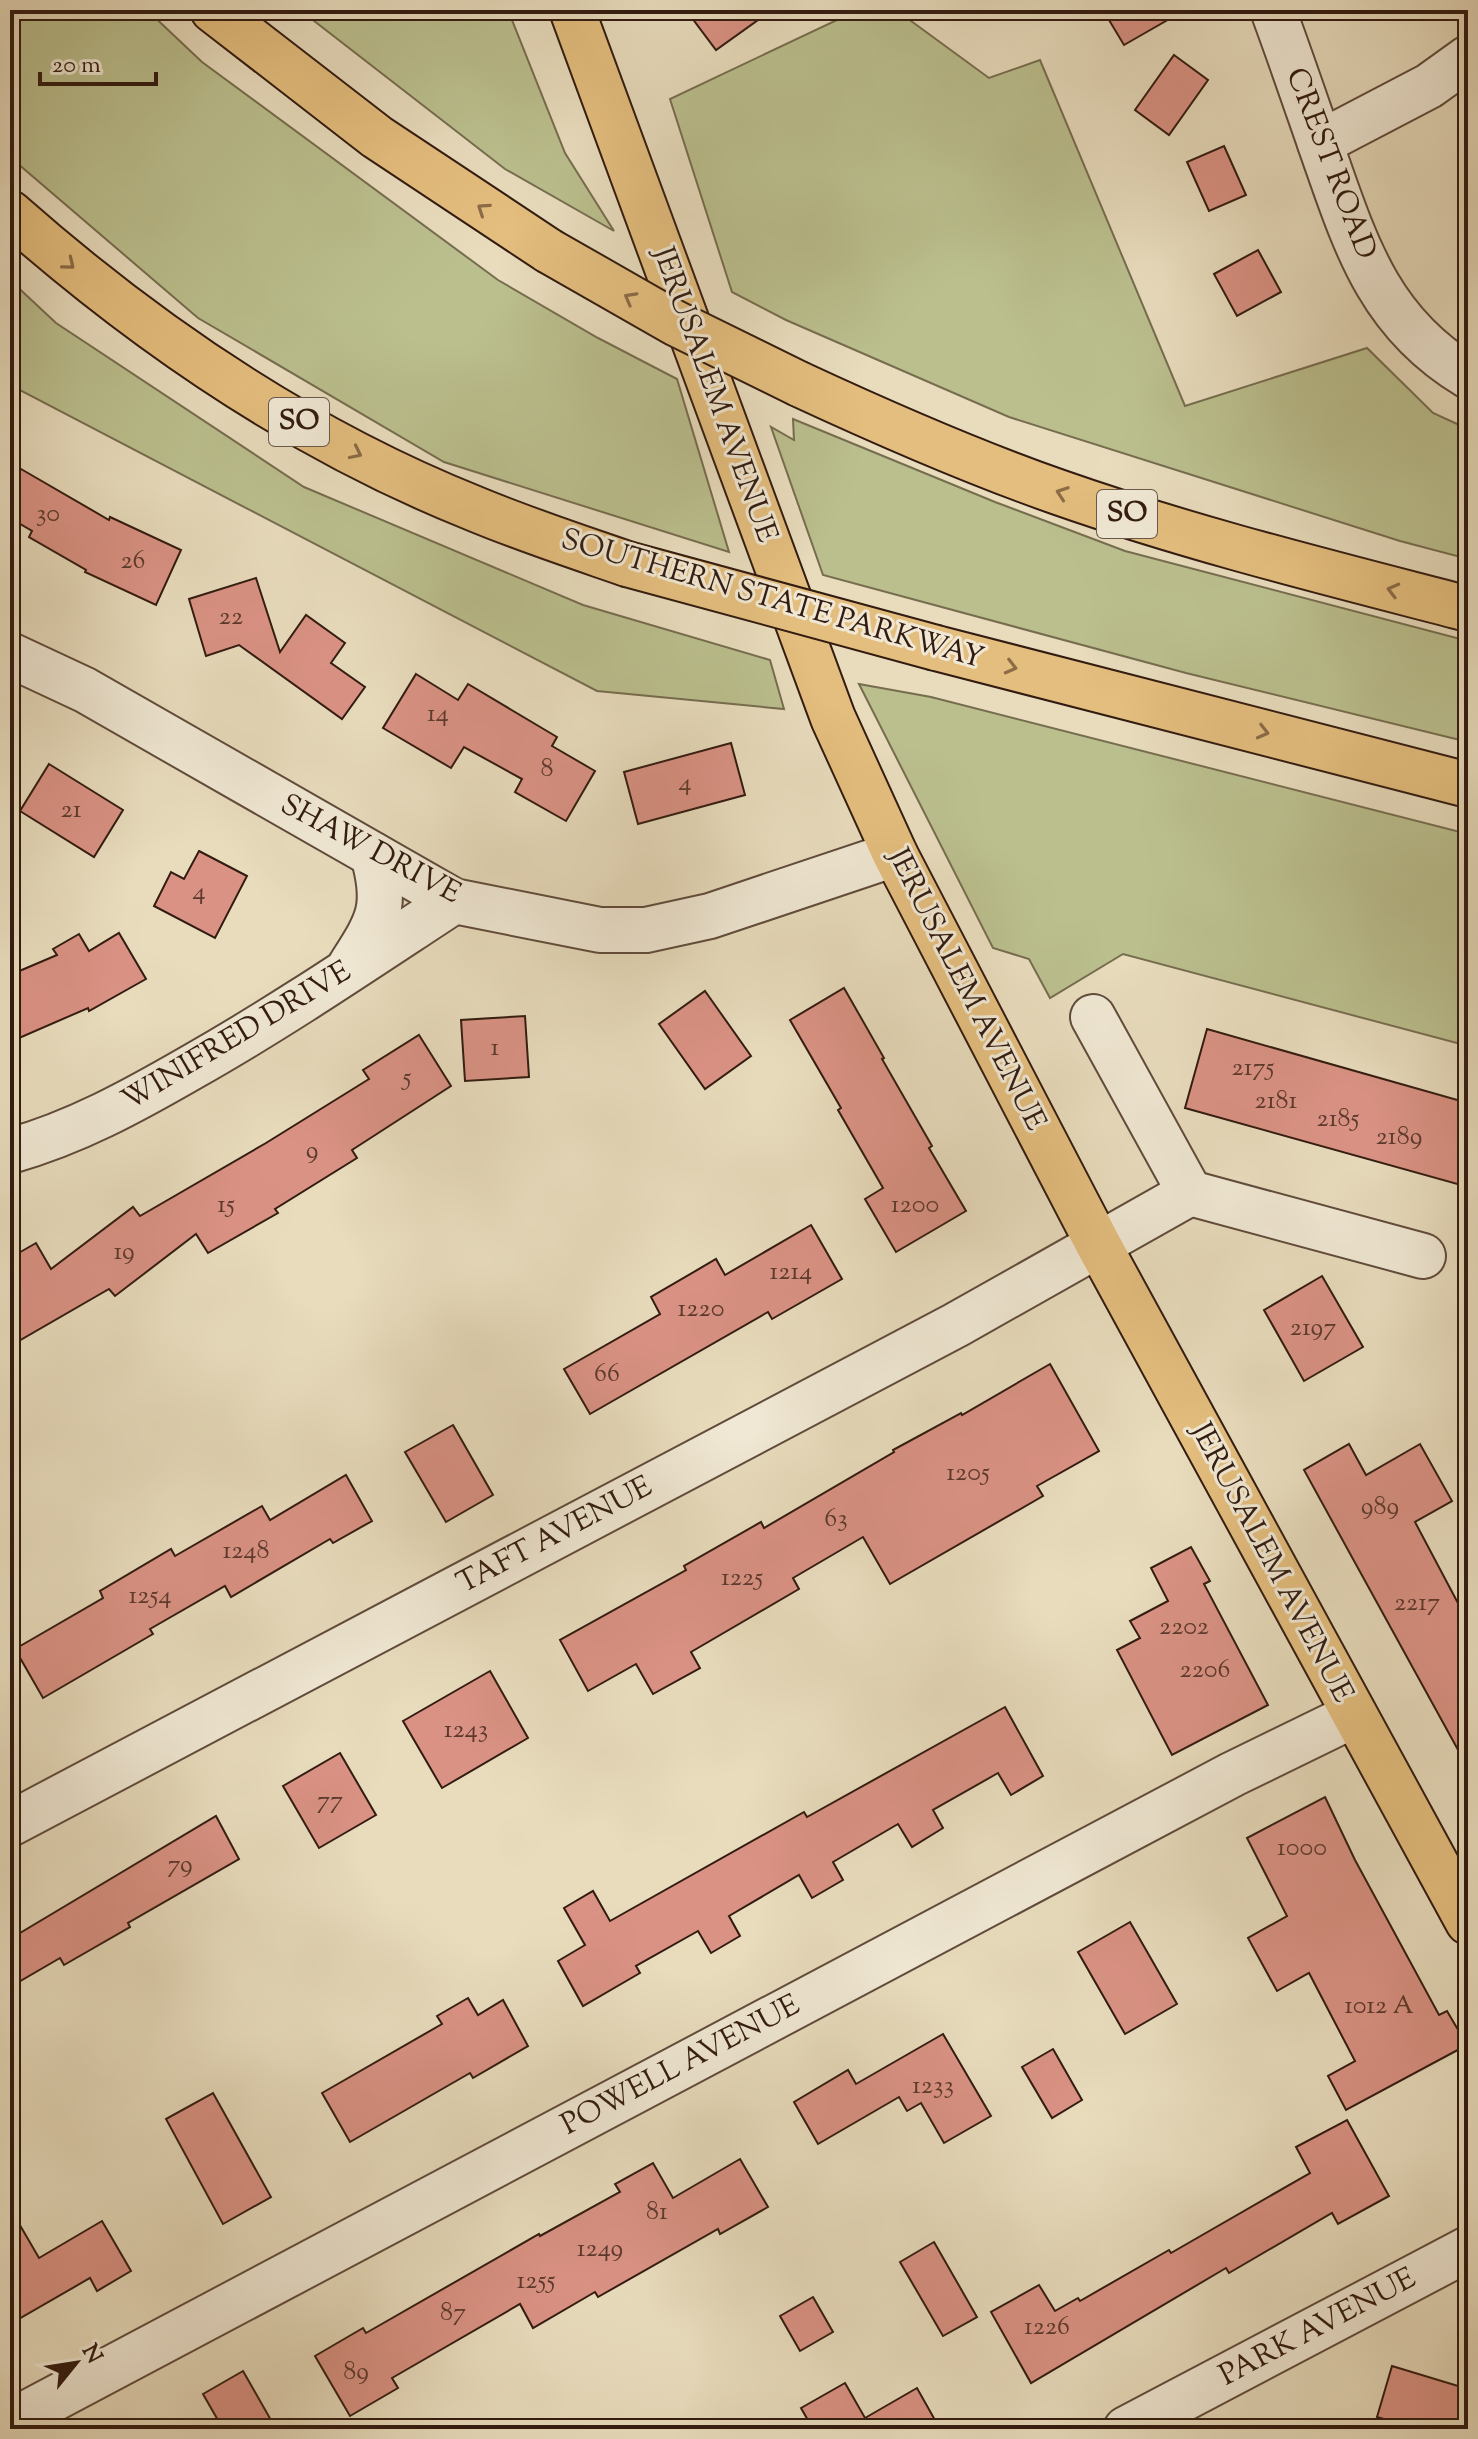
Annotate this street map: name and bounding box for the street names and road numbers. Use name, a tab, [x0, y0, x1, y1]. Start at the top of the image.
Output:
street label: CREST ROAD	[1274, 62, 1386, 266]
street label: JERUSALEM AVENUE	[640, 239, 787, 549]
road number: SO	[269, 398, 329, 446]
road number: SO	[1097, 490, 1157, 538]
street label: SOUTHERN STATE PARKWAY	[556, 519, 988, 681]
street label: SHAW DRIVE	[272, 784, 468, 916]
street label: JERUSALEM AVENUE	[875, 840, 1056, 1139]
street label: WINIFRED DRIVE	[114, 951, 360, 1123]
street label: JERUSALEM AVENUE	[1178, 1414, 1363, 1711]
street label: TAFT AVENUE	[450, 1466, 660, 1606]
street label: POWELL AVENUE	[554, 1985, 808, 2147]
street label: PARK AVENUE	[1212, 2258, 1424, 2398]

